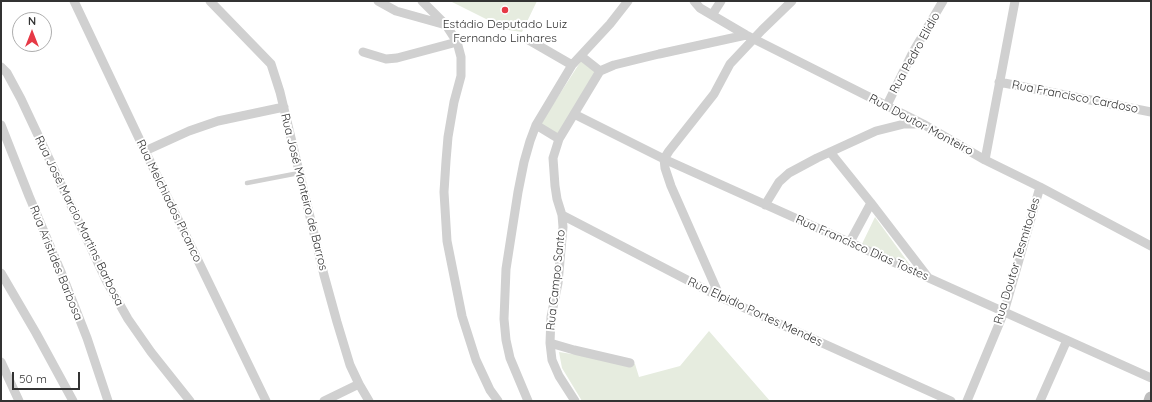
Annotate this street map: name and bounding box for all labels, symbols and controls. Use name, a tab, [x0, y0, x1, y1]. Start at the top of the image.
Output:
marker: Estádio Deputado Luiz Fernando Linhares	[500, 5, 510, 15]
street label: Rua Pedro Elidio	[887, 10, 943, 96]
north arrow	[12, 12, 52, 52]
text: N	[28, 14, 36, 28]
place label: Estádio Deputado Luiz Fernando Linhares	[443, 17, 567, 45]
street label: Rua Francisco Cardoso	[1010, 78, 1140, 116]
street label: Rua Doutor Monteiro	[866, 91, 976, 159]
street label: Rua José Monteiro de Barros	[277, 112, 331, 272]
street label: Rua José Marcio Martins Barbosa	[31, 134, 127, 308]
street label: Rua Melchiados Picanco	[133, 137, 205, 265]
street label: Rua Doutor Tesmitocles	[991, 196, 1043, 326]
street label: Rua Aristides Barbosa	[26, 203, 86, 323]
street label: Rua Francisco Dias Tostes	[793, 212, 931, 284]
street label: Rua Campo Santo	[544, 229, 568, 331]
street label: Rua Elpidio Portes Mendes	[685, 274, 825, 350]
scale bar	[14, 364, 82, 390]
text: 50 m	[19, 371, 47, 386]

